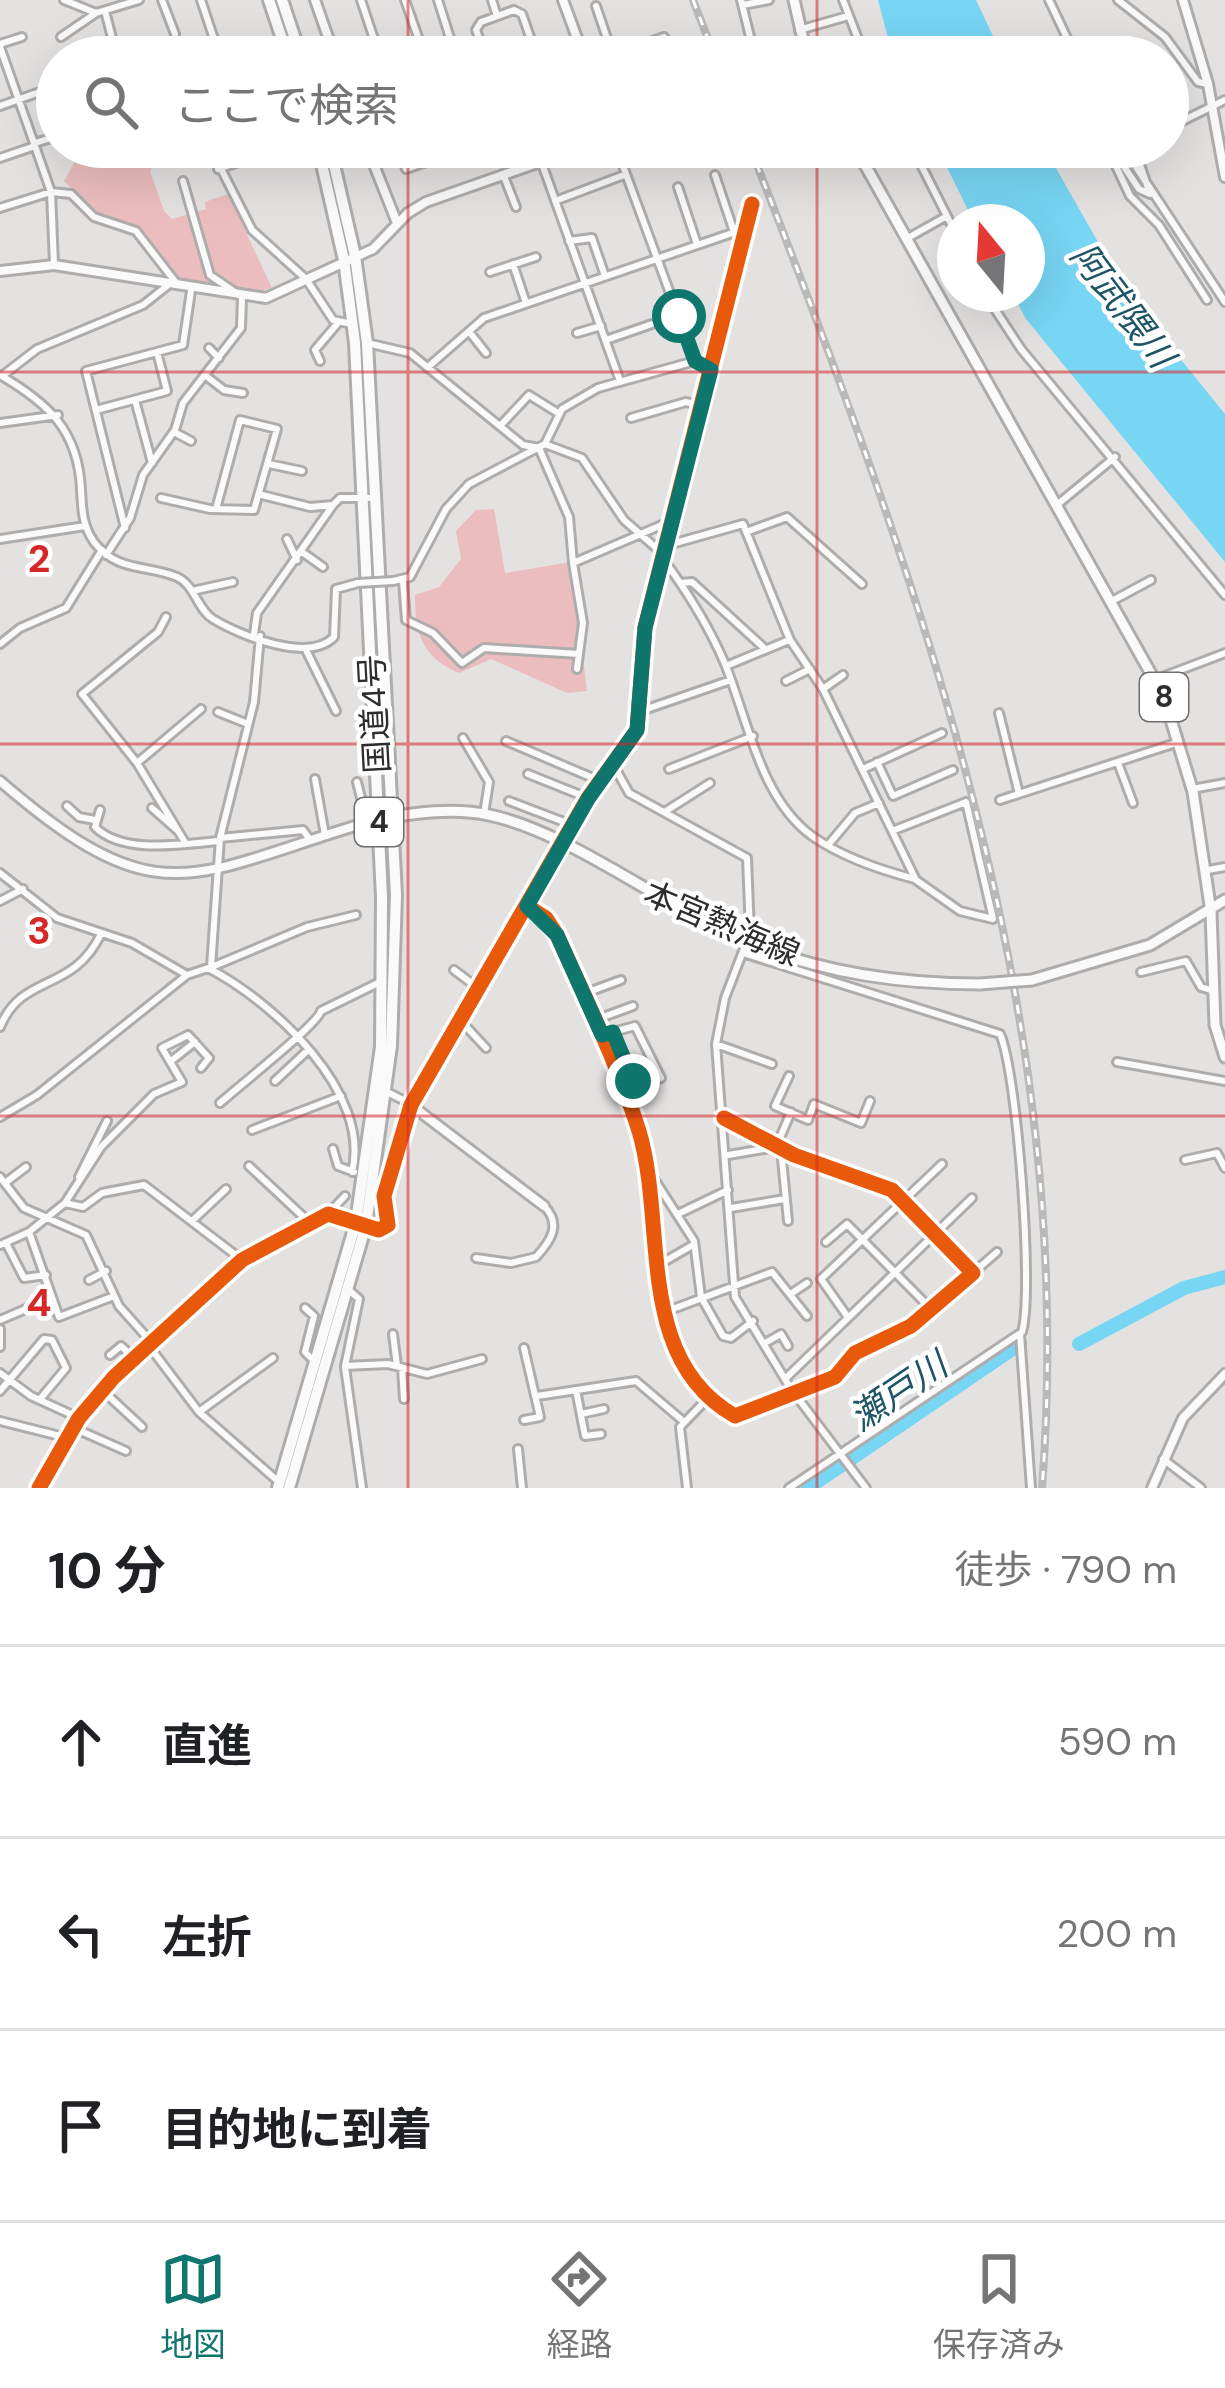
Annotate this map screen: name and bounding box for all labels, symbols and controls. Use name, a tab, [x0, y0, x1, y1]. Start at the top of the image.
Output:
search box	[36, 36, 1189, 168]
icon: search	[78, 69, 144, 135]
text: ここで検索	[174, 76, 399, 135]
north arrow	[937, 204, 1045, 312]
water label: 阿武隈川	[1060, 234, 1187, 380]
route start	[652, 289, 706, 343]
text: 2	[28, 533, 50, 584]
street label: 国道4号	[350, 653, 399, 775]
road number: 8	[1140, 673, 1188, 721]
road number: 4	[355, 798, 403, 846]
street label: 本宮熱海線	[637, 871, 806, 975]
text: 3	[27, 905, 51, 956]
route end	[606, 1054, 660, 1108]
text: 4	[26, 1277, 52, 1328]
water label: 瀬戸川	[840, 1340, 959, 1441]
text: 10 分	[48, 1537, 165, 1604]
text: 徒歩 · 790 m	[954, 1544, 1177, 1595]
icon: ahead	[48, 1709, 114, 1775]
text: 直進	[162, 1716, 252, 1775]
text: 590 m	[1058, 1716, 1177, 1767]
icon: left	[48, 1901, 114, 1967]
text: 左折	[162, 1908, 252, 1967]
text: 200 m	[1056, 1908, 1177, 1959]
icon: arrive	[48, 2093, 114, 2159]
text: 目的地に到着	[162, 2100, 432, 2159]
tab: 地図	[160, 2246, 226, 2366]
tab: 経路	[546, 2246, 612, 2366]
tab: 保存済み	[933, 2246, 1065, 2366]

